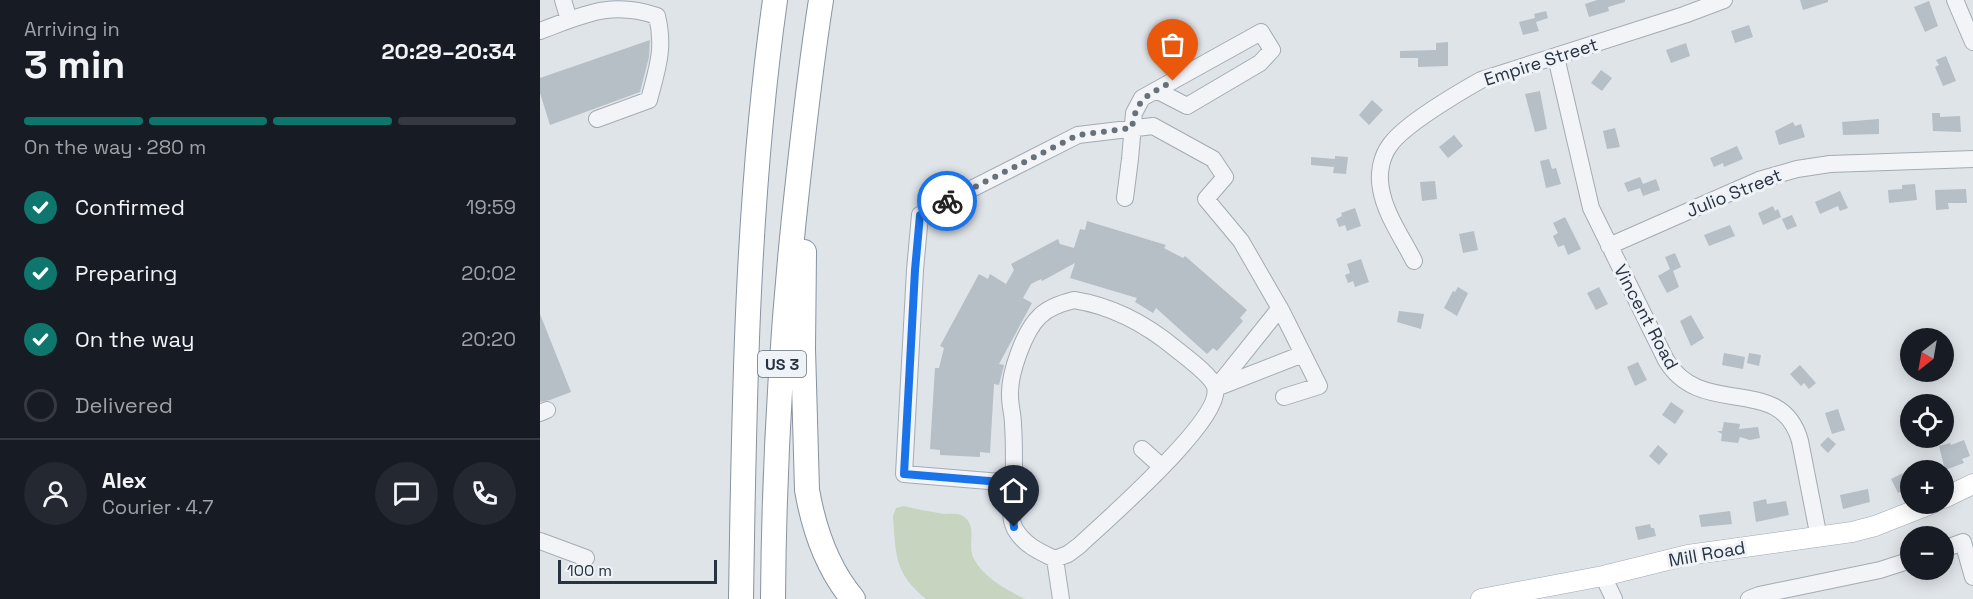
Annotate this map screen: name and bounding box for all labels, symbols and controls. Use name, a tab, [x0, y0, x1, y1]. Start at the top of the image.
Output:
text: Arriving in	[24, 16, 120, 42]
pin	[1147, 19, 1198, 81]
icon: bag	[1156, 28, 1189, 61]
street label: Empire Street	[1481, 32, 1601, 91]
text: 20:29–20:34	[381, 37, 516, 65]
text: 3 min	[24, 40, 125, 89]
text: On the way · 280 m	[24, 134, 206, 160]
street label: Julio Street	[1683, 163, 1785, 222]
courier	[917, 171, 977, 231]
icon: bike	[931, 185, 964, 218]
icon: check	[24, 191, 57, 224]
text: Confirmed	[75, 193, 185, 221]
text: 19:59	[466, 194, 516, 220]
icon: check	[24, 257, 57, 290]
text: Preparing	[75, 259, 177, 287]
text: 20:02	[461, 260, 516, 286]
street label: Vincent Road	[1609, 260, 1684, 373]
icon: check	[24, 323, 57, 356]
text: On the way	[75, 325, 194, 353]
text: 20:20	[461, 326, 516, 352]
north arrow	[1900, 328, 1954, 382]
map controls	[1900, 328, 1954, 580]
road number: US 3	[758, 351, 806, 377]
text: Delivered	[75, 391, 173, 419]
button: locate	[1900, 394, 1954, 448]
button: +	[1900, 460, 1954, 514]
button: person	[24, 462, 87, 525]
button: chat	[375, 462, 438, 525]
button: phone	[453, 462, 516, 525]
pin	[988, 465, 1039, 527]
text: Alex	[102, 466, 147, 494]
icon: home	[997, 474, 1030, 507]
text: Courier · 4.7	[102, 494, 213, 520]
button: −	[1900, 526, 1954, 580]
street label: Mill Road	[1667, 535, 1747, 572]
scale bar	[558, 557, 717, 584]
text: 100 m	[567, 560, 612, 581]

